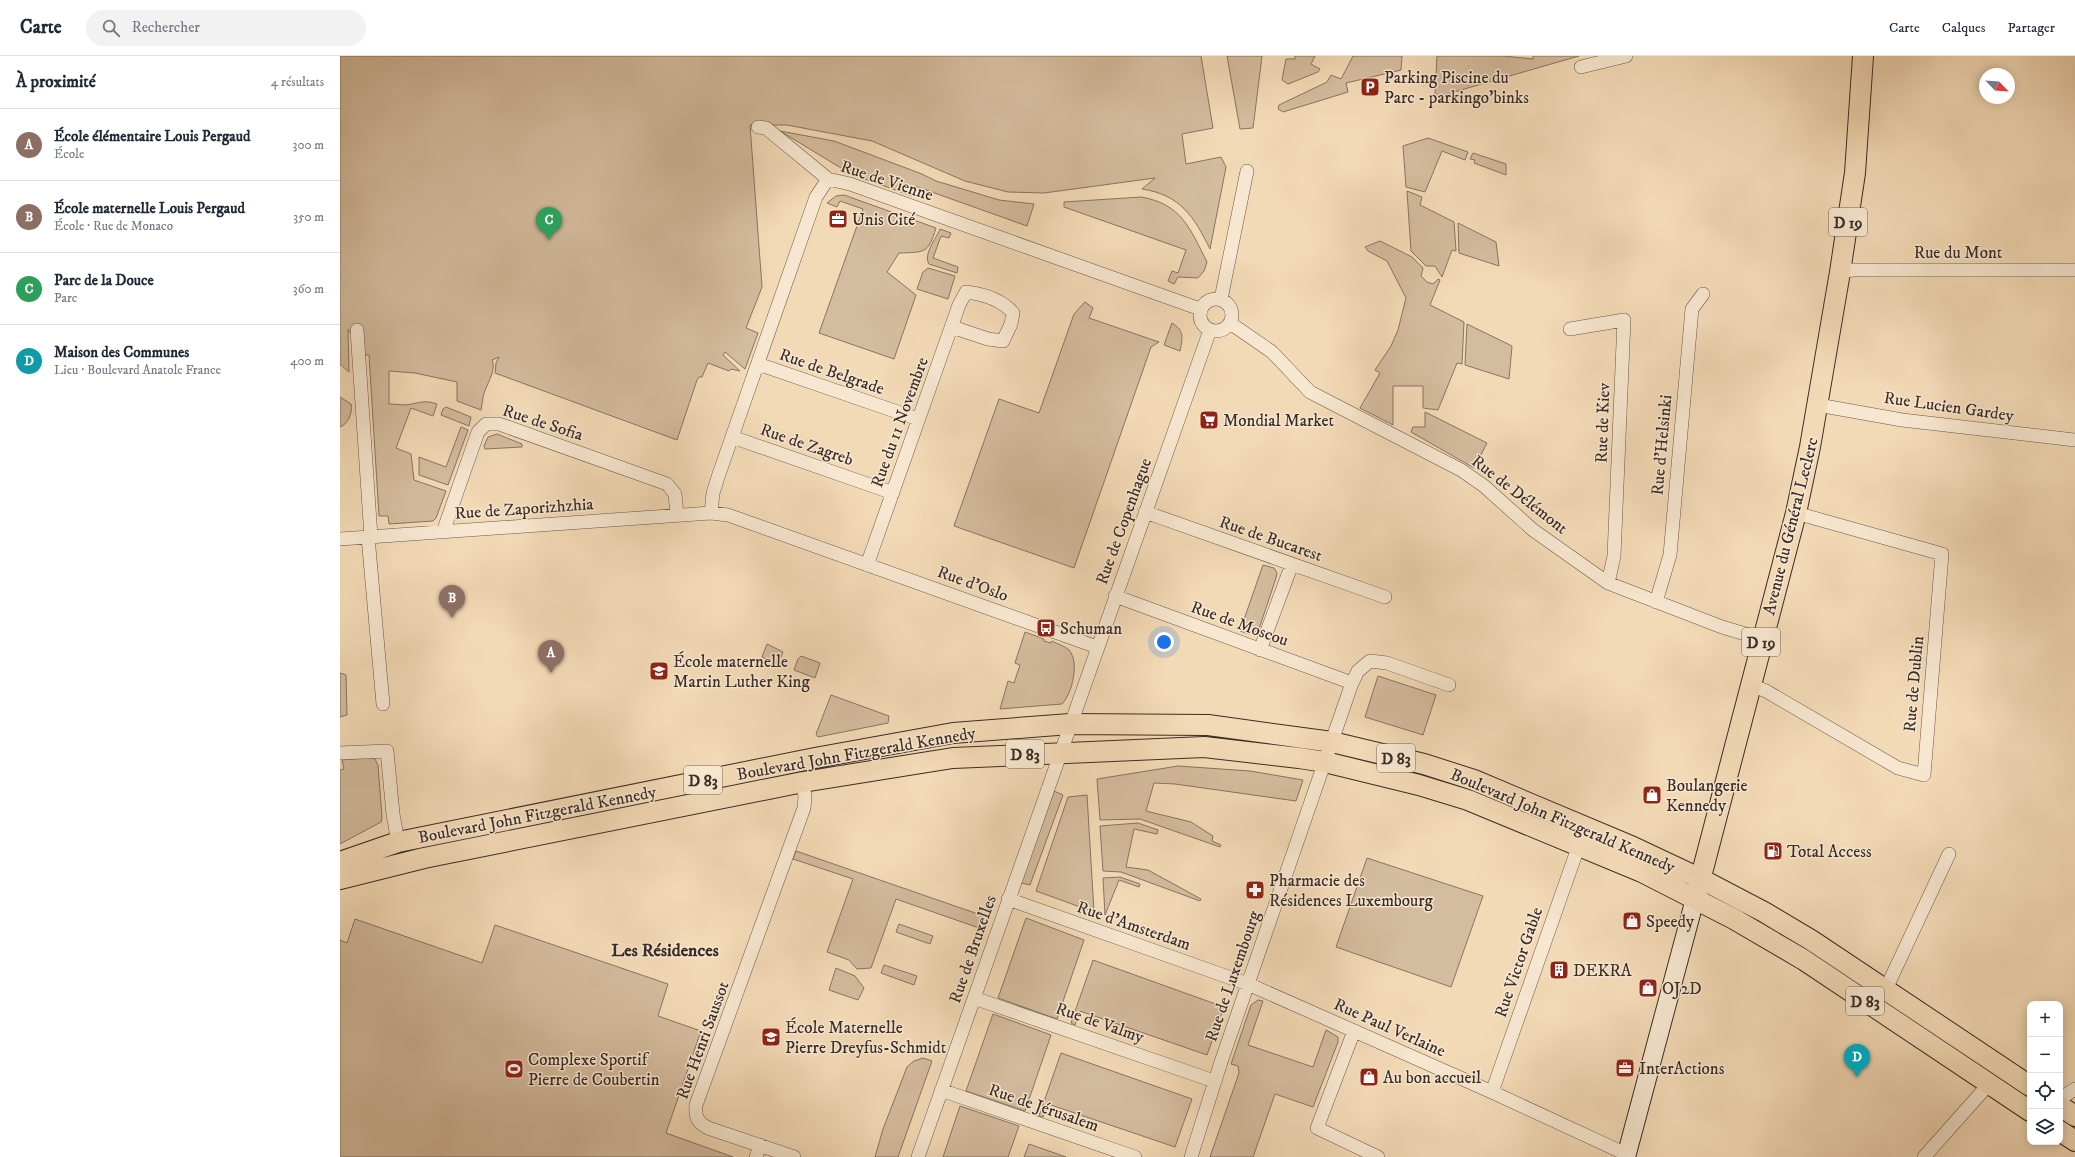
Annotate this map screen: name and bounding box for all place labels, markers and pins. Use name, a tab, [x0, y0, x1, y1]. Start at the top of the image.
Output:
place label: Parking Piscine du Parc - parkingo'binks	[1384, 67, 1529, 109]
parking icon: Parking Piscine du Parc - parkingo'binks	[1359, 76, 1381, 98]
pin: C	[536, 207, 562, 240]
office icon: Unis Cité	[827, 208, 849, 230]
place label: Unis Cité	[852, 209, 915, 231]
supermarket icon: Mondial Market	[1198, 409, 1220, 431]
place label: Mondial Market	[1223, 410, 1335, 432]
pin: B	[439, 585, 465, 618]
bus stop icon: Schuman	[1035, 617, 1057, 639]
place label: Schuman	[1060, 618, 1122, 640]
pin: A	[538, 640, 564, 673]
place label: École maternelle Martin Luther King	[673, 651, 810, 693]
school or university icon: École maternelle Martin Luther King	[648, 660, 670, 682]
place label: Boulangerie Kennedy	[1666, 775, 1748, 817]
shop icon: Boulangerie Kennedy	[1641, 784, 1663, 806]
fuel station icon: Total Access	[1762, 840, 1784, 862]
place label: Total Access	[1787, 841, 1872, 863]
place label: Pharmacie des Résidences Luxembourg	[1269, 870, 1434, 912]
pharmacy icon: Pharmacie des Résidences Luxembourg	[1244, 879, 1266, 901]
shop icon: Speedy	[1621, 910, 1643, 932]
place label: Speedy	[1646, 911, 1695, 933]
building icon: DEKRA	[1548, 959, 1570, 981]
place label: DEKRA	[1573, 960, 1632, 982]
shop icon: OJ2D	[1637, 977, 1659, 999]
place label: OJ2D	[1662, 978, 1702, 1000]
place label: École Maternelle Pierre Dreyfus-Schmidt	[785, 1017, 947, 1059]
school or university icon: École Maternelle Pierre Dreyfus-Schmidt	[760, 1026, 782, 1048]
pin: D	[1844, 1044, 1870, 1077]
place label: Complexe Sportif Pierre de Coubertin	[528, 1049, 660, 1091]
office icon: InterActions	[1614, 1057, 1636, 1079]
sports icon: Complexe Sportif Pierre de Coubertin	[503, 1058, 525, 1080]
place label: InterActions	[1639, 1058, 1725, 1080]
shop icon: Au bon accueil	[1358, 1066, 1380, 1088]
place label: Au bon accueil	[1383, 1067, 1481, 1089]

